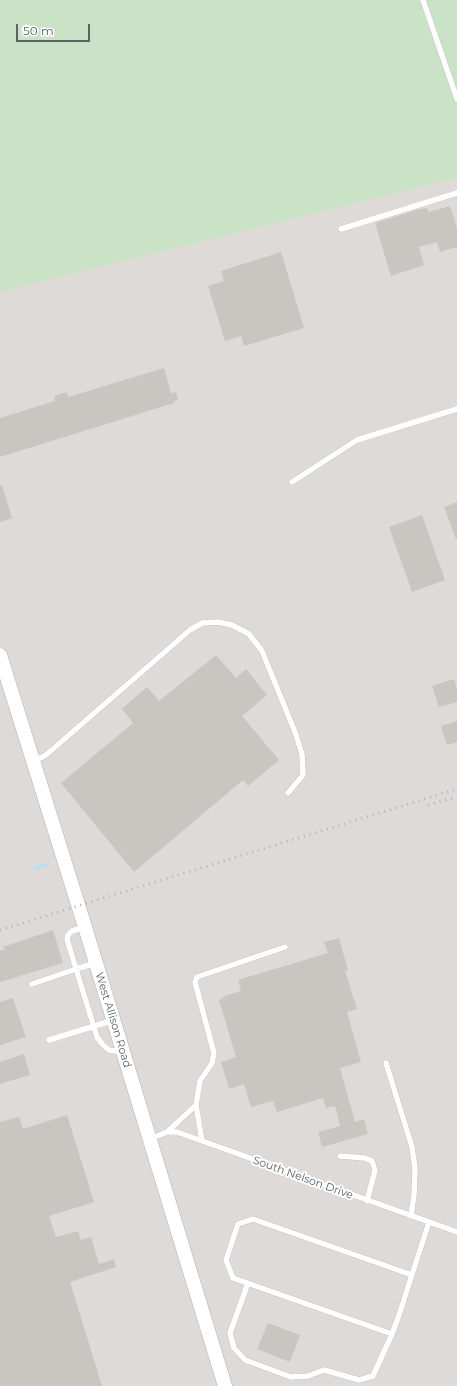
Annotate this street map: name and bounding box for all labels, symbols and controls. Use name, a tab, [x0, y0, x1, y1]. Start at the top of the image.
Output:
scale bar	[18, 16, 92, 42]
text: 50 m	[23, 23, 54, 38]
street label: West Allison Road	[92, 971, 134, 1069]
street label: South Nelson Drive	[251, 1154, 355, 1202]

